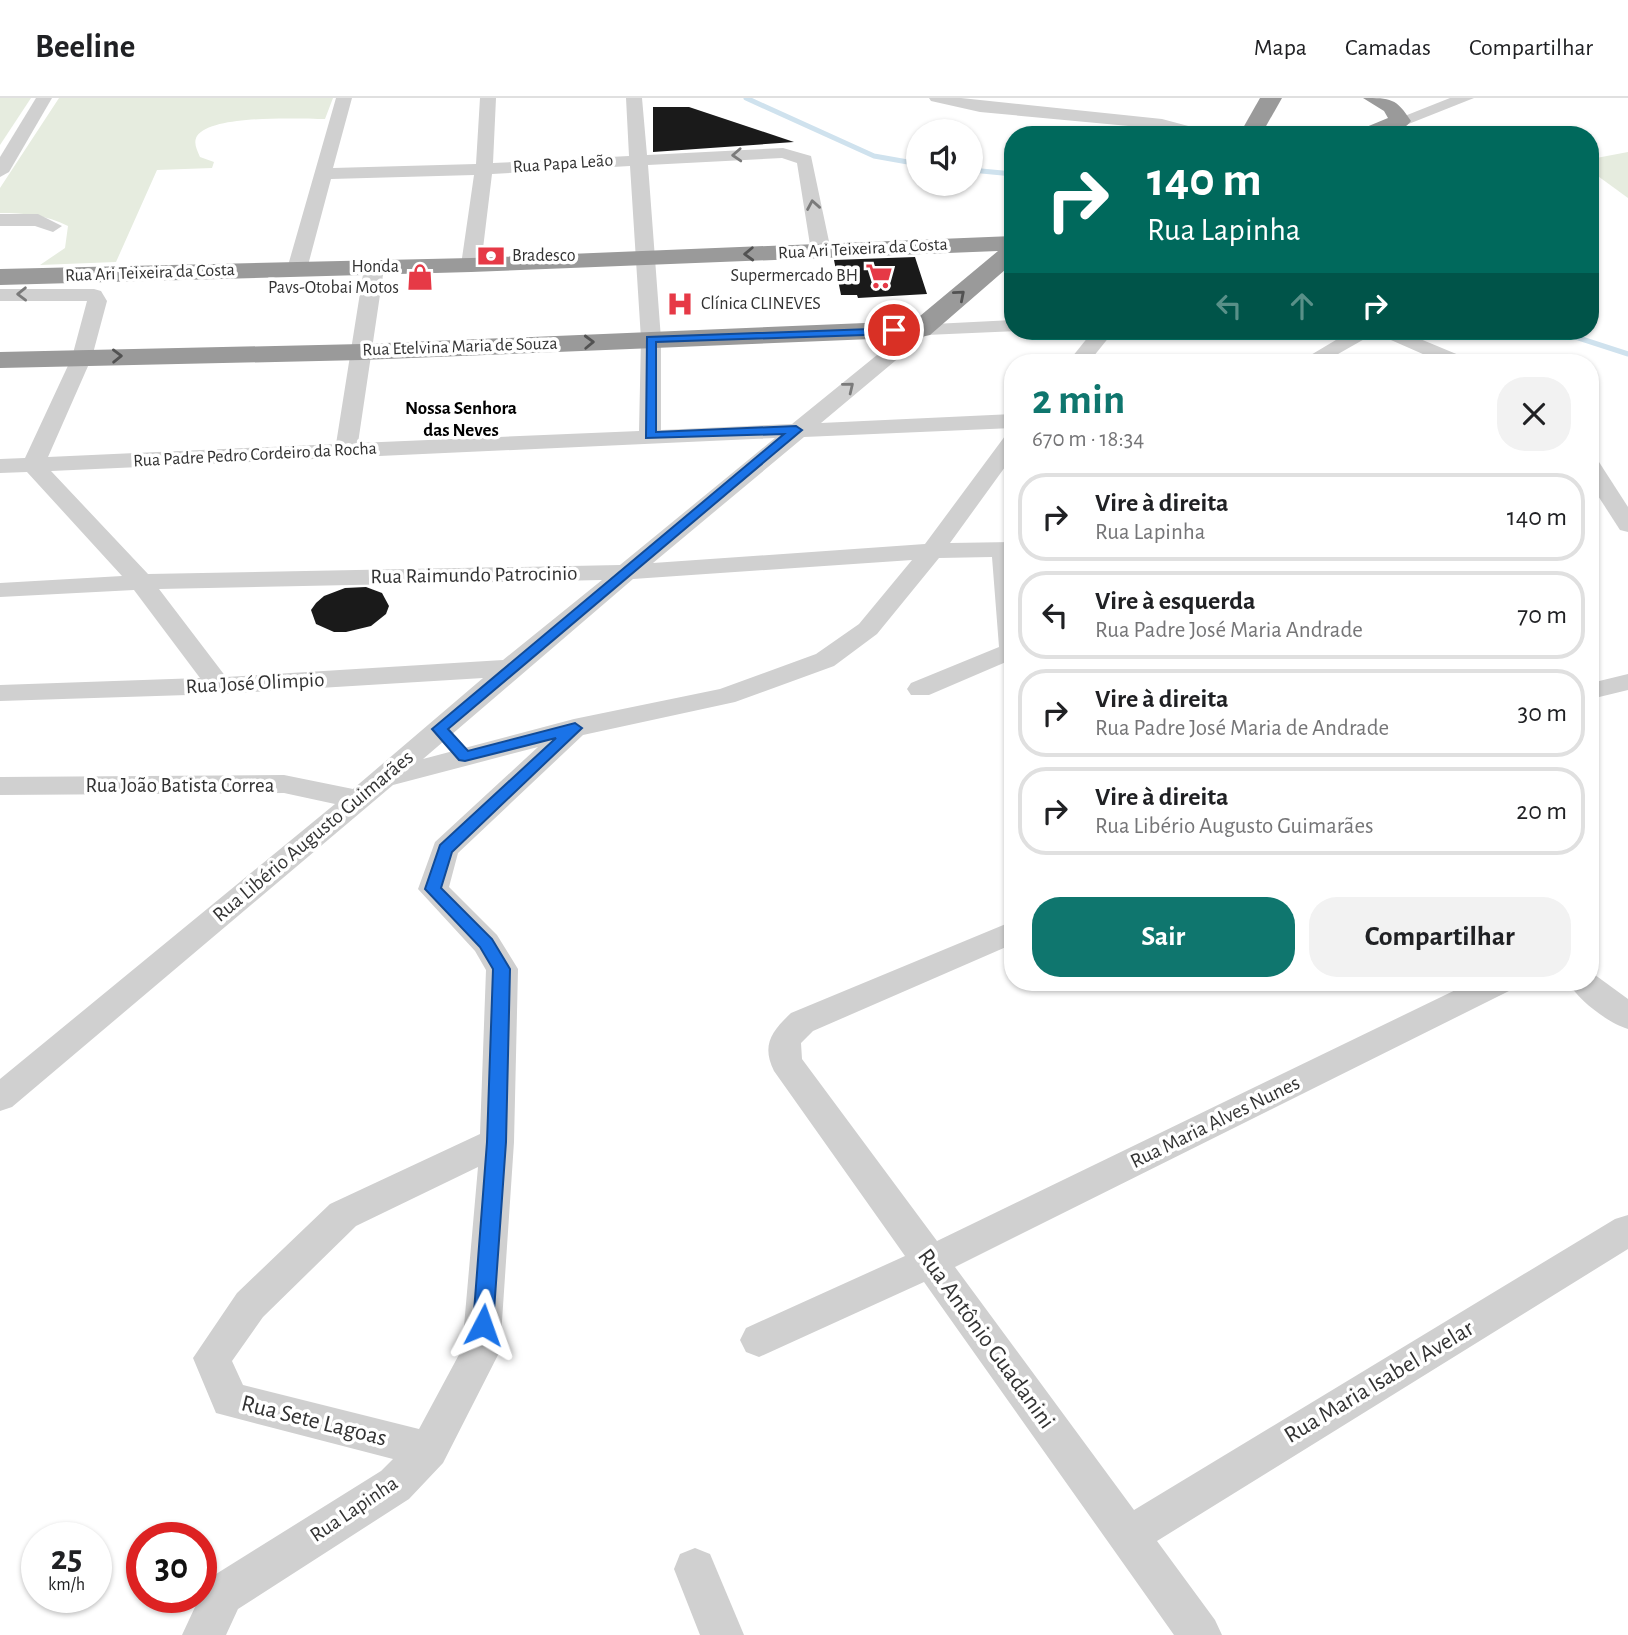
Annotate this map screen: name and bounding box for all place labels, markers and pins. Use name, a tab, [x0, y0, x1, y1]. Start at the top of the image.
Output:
bank icon: Bradesco	[476, 241, 506, 271]
place label: Bradesco	[512, 247, 576, 265]
place label: Honda Pavs-Otobai Motos	[268, 258, 399, 297]
supermarket icon: Supermercado BH	[864, 261, 894, 291]
shop icon: Honda Pavs-Otobai Motos	[405, 262, 435, 292]
place label: Supermercado BH	[730, 267, 858, 285]
hospital icon: Clínica CLINEVES	[665, 289, 695, 319]
place label: Clínica CLINEVES	[701, 295, 821, 313]
pin	[864, 300, 924, 360]

